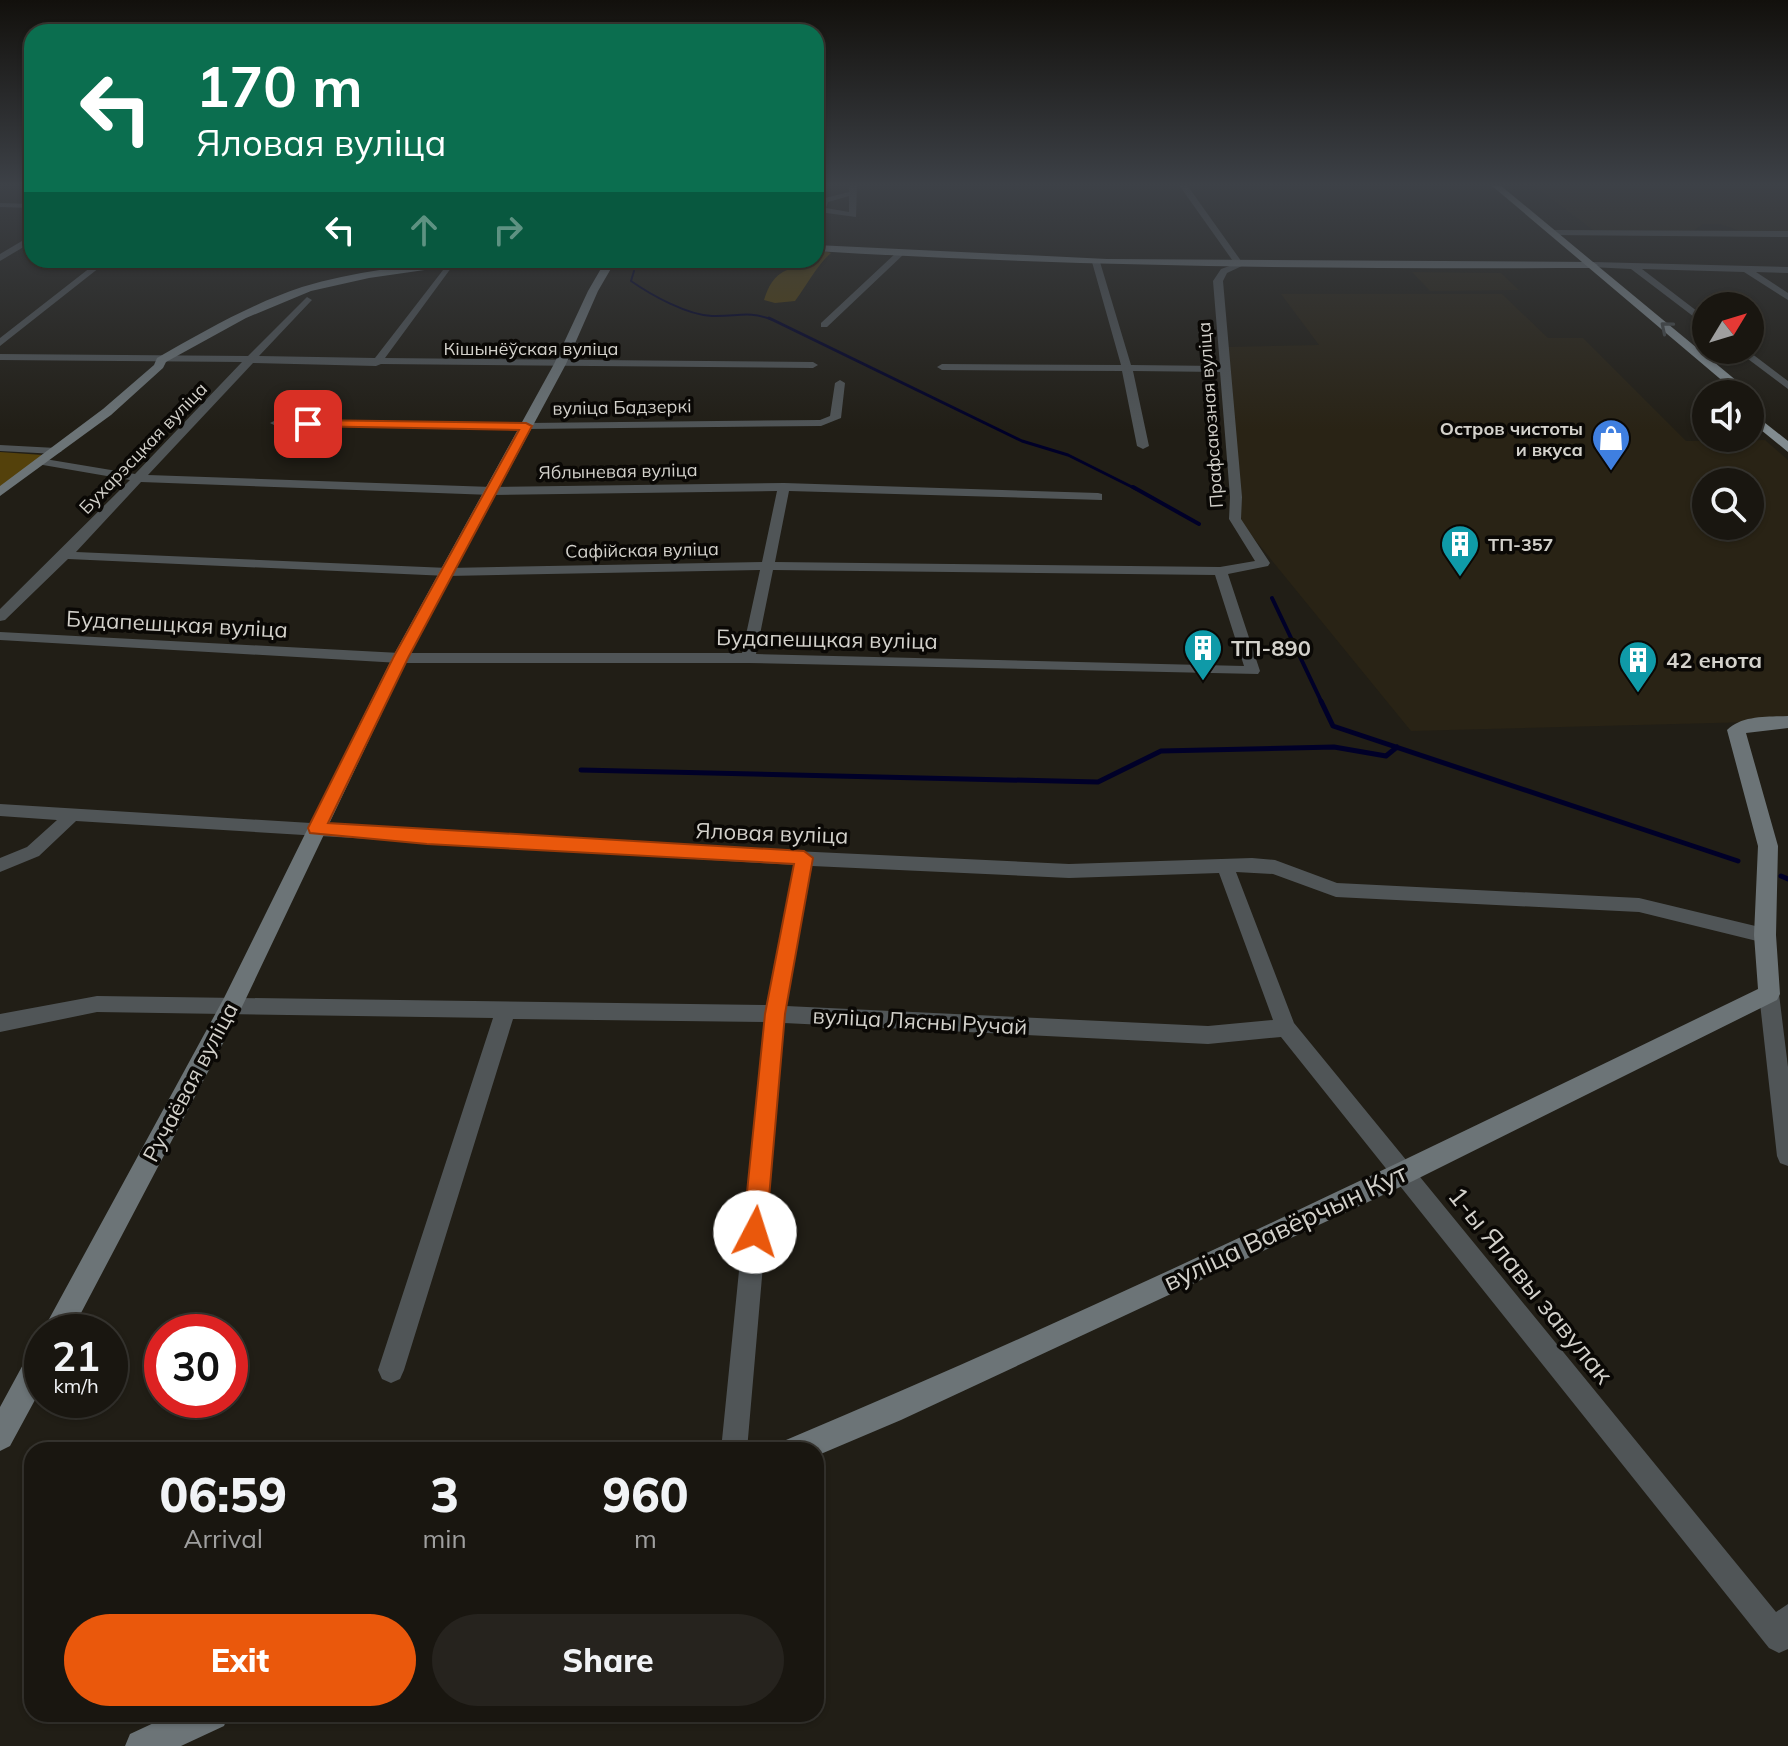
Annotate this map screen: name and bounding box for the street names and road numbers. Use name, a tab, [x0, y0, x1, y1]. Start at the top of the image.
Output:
street label: Прафсаюзная вуліца	[1192, 321, 1228, 509]
street label: Кішынёўская вуліца	[443, 337, 619, 360]
street label: Бухарэсцкая вуліца	[74, 377, 212, 519]
street label: вуліца Бадзеркі	[552, 394, 692, 420]
street label: Яблыневая вуліца	[538, 458, 698, 484]
street label: Сафійская вуліца	[565, 537, 719, 563]
street label: Будапешцкая вуліца	[65, 604, 289, 644]
street label: Будапешцкая вуліца	[716, 623, 938, 655]
street label: Яловая вуліца	[695, 816, 849, 850]
street label: Ручаёвая вуліца	[136, 998, 244, 1166]
street label: вуліца Лясны Ручай	[812, 1001, 1028, 1041]
street label: вуліца Вавёрчын Кут	[1158, 1156, 1412, 1298]
street label: 1-ы Ялавы завулак	[1441, 1180, 1621, 1390]

